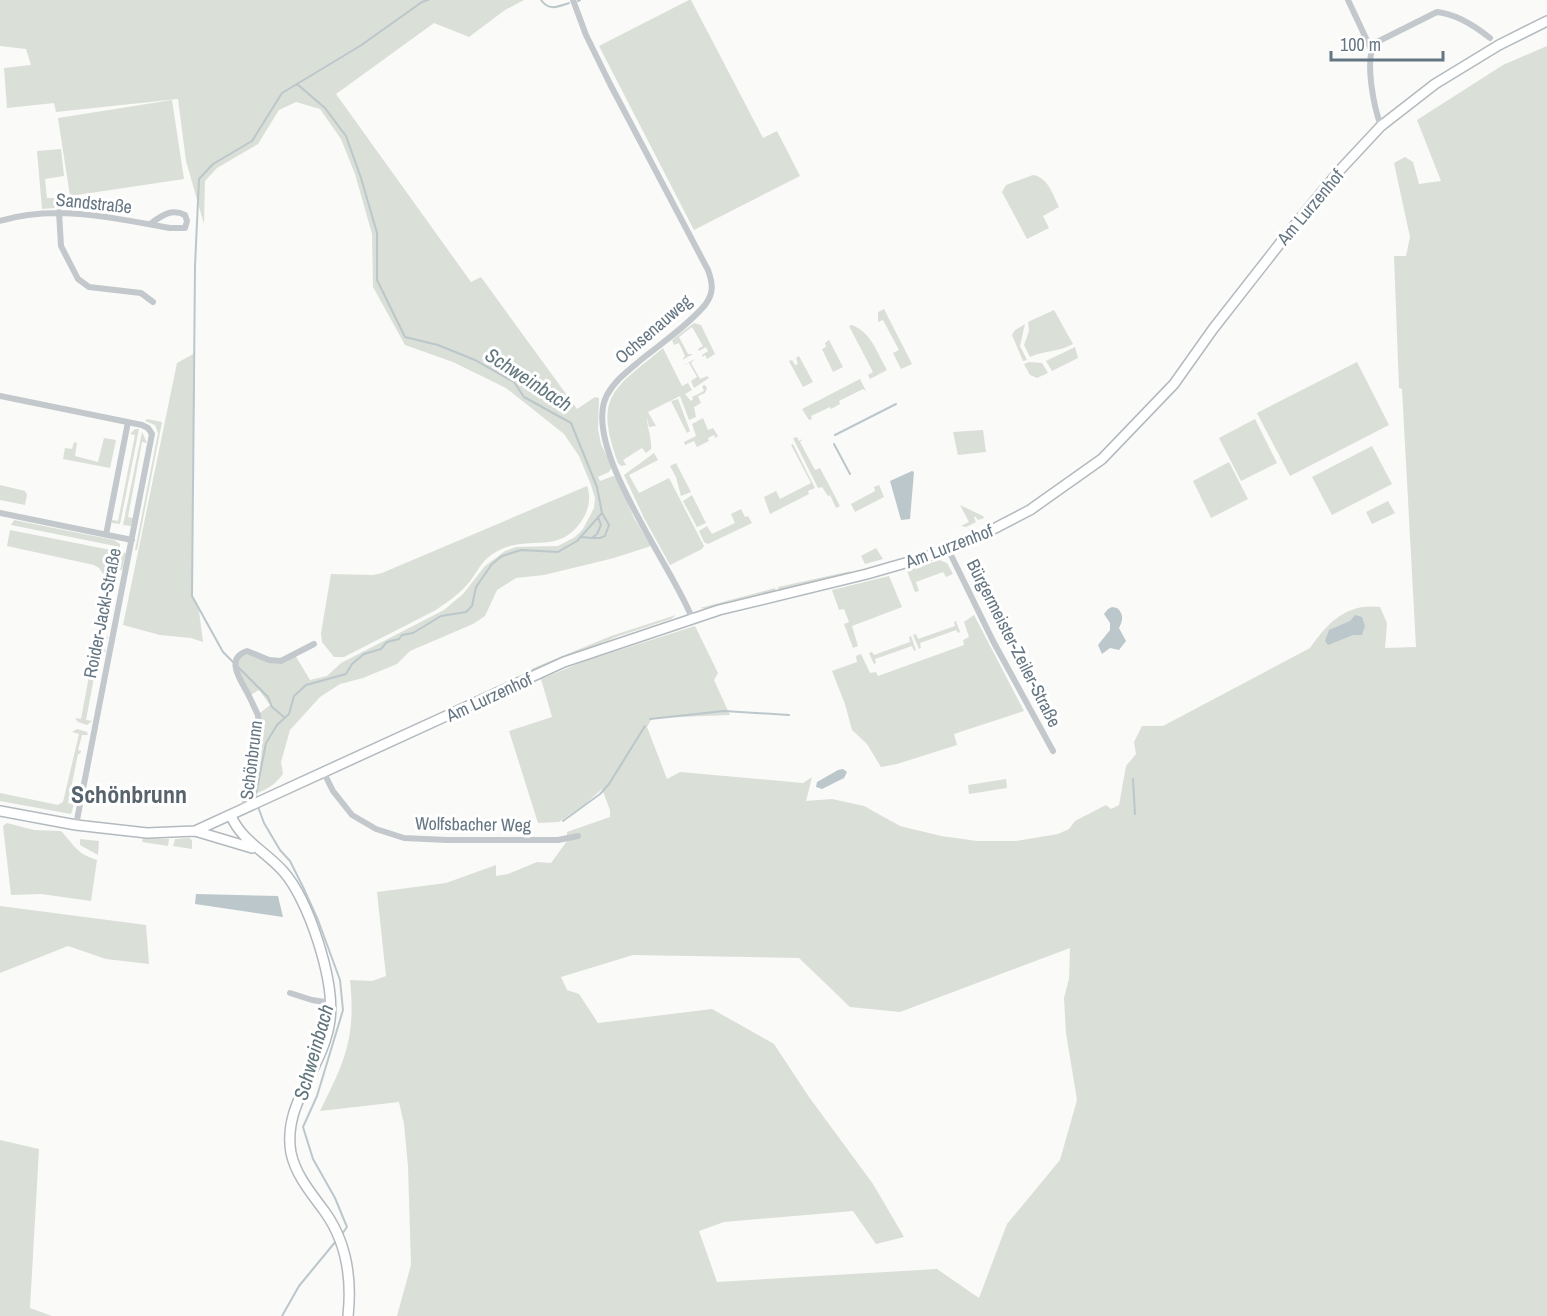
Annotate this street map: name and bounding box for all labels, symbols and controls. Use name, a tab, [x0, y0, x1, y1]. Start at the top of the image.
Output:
scale bar	[1331, 24, 1444, 62]
text: 100 m	[1340, 32, 1381, 57]
street label: Am Lurzenhof	[1270, 163, 1350, 251]
street label: Sandstraße	[55, 187, 133, 219]
street label: Ochsenauweg	[609, 288, 697, 369]
water label: Schweinbach	[480, 341, 578, 417]
street label: Am Lurzenhof	[901, 518, 997, 574]
street label: Roider-Jackl-Straße	[77, 546, 127, 680]
street label: Bürgermeister-Zeiler-Straße	[961, 555, 1067, 731]
street label: Am Lurzenhof	[441, 666, 537, 728]
street label: Schönbrunn	[234, 719, 268, 801]
district label: Schönbrunn	[71, 778, 187, 810]
street label: Wolfsbacher Weg	[415, 810, 532, 838]
water label: Schweinbach	[286, 1001, 340, 1103]

